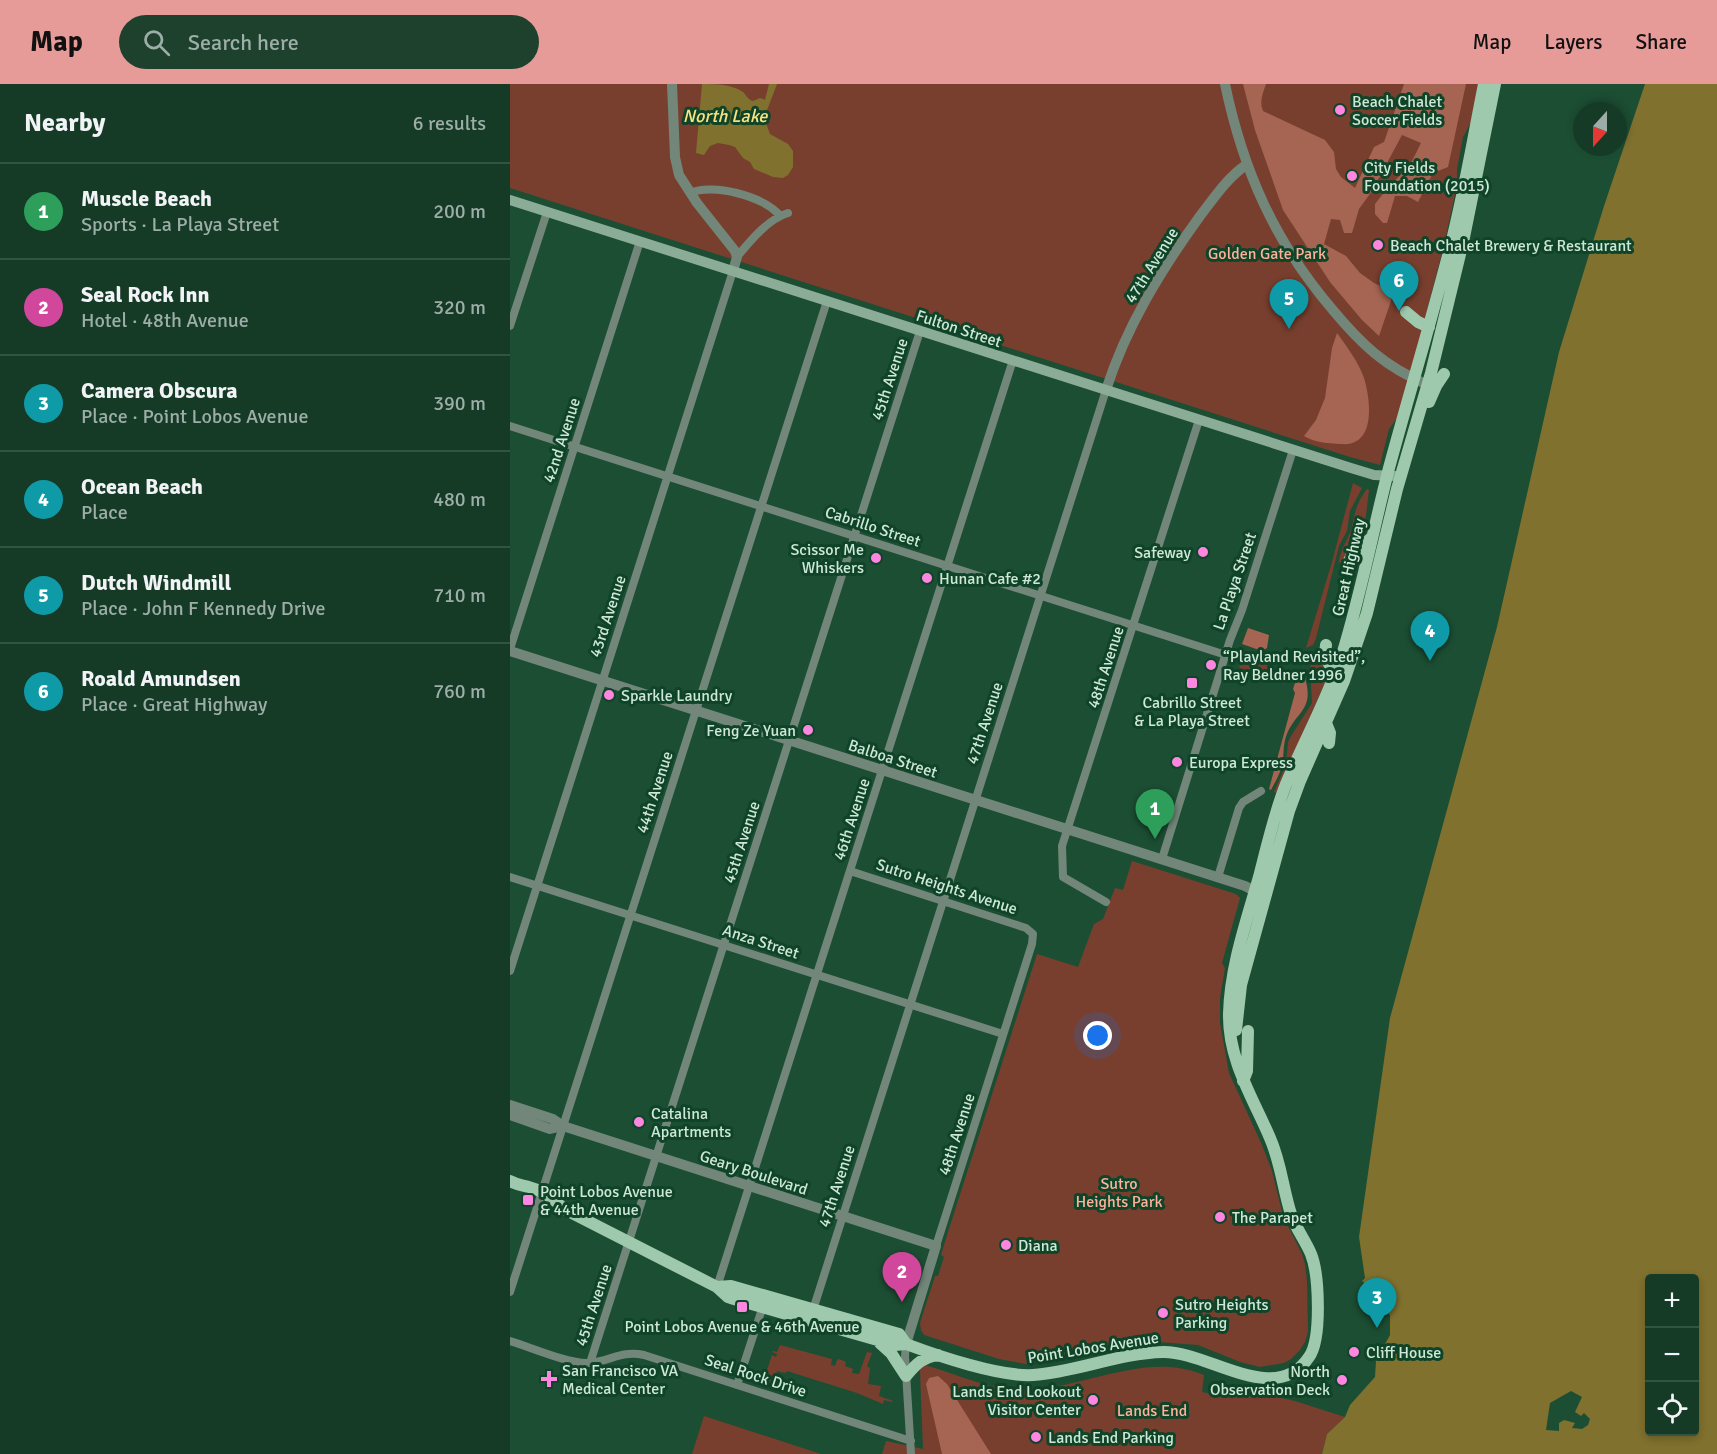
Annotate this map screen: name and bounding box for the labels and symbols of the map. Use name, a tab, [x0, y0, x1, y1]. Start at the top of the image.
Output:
place label: Beach Chalet Soccer Fields	[1352, 92, 1443, 130]
north arrow	[1573, 102, 1627, 156]
marker: Beach Chalet Soccer Fields	[1333, 103, 1347, 117]
water label: North Lake	[683, 105, 768, 127]
place label: City Fields Foundation (2015)	[1364, 158, 1490, 196]
marker: City Fields Foundation (2015)	[1345, 169, 1359, 183]
street label: 47th Avenue	[1121, 224, 1183, 307]
place label: Beach Chalet Brewery & Restaurant	[1390, 236, 1632, 256]
marker: Beach Chalet Brewery & Restaurant	[1371, 238, 1385, 252]
park label: Golden Gate Park	[1208, 244, 1326, 264]
pin: 6	[1380, 262, 1418, 311]
pin: 5	[1270, 280, 1308, 329]
street label: Fulton Street	[913, 306, 1004, 352]
street label: 45th Avenue	[867, 336, 913, 423]
street label: 42nd Avenue	[539, 395, 585, 485]
street label: Cabrillo Street	[822, 502, 923, 552]
street label: Great Highway	[1328, 516, 1370, 618]
street label: La Playa Street	[1209, 529, 1261, 633]
place label: Scissor Me Whiskers	[790, 540, 864, 578]
place label: Safeway	[1134, 543, 1192, 563]
marker: Safeway	[1196, 545, 1210, 559]
marker: Scissor Me Whiskers	[869, 551, 883, 565]
place label: Hunan Cafe #2	[939, 569, 1041, 589]
marker: Hunan Cafe #2	[920, 571, 934, 585]
street label: 43rd Avenue	[585, 573, 631, 660]
pin: 4	[1410, 612, 1450, 661]
street label: 48th Avenue	[1083, 624, 1129, 711]
place label: “Playland Revisited”, Ray Beldner 1996	[1223, 647, 1365, 685]
marker: “Playland Revisited”, Ray Beldner 1996	[1204, 658, 1218, 672]
marker: Cabrillo Street & La Playa Street	[1185, 676, 1199, 690]
street label: 47th Avenue	[962, 680, 1008, 767]
place label: Sparkle Laundry	[621, 686, 733, 706]
marker: Sparkle Laundry	[602, 688, 616, 702]
place label: Cabrillo Street & La Playa Street	[1134, 693, 1250, 731]
place label: Feng Ze Yuan	[706, 721, 796, 741]
marker: Feng Ze Yuan	[801, 723, 815, 737]
street label: Balboa Street	[846, 735, 940, 783]
street label: 44th Avenue	[632, 749, 678, 836]
place label: Europa Express	[1189, 753, 1293, 773]
marker: Europa Express	[1170, 755, 1184, 769]
street label: 46th Avenue	[829, 776, 875, 863]
pin: 1	[1136, 790, 1174, 839]
street label: 45th Avenue	[719, 799, 765, 886]
street label: Sutro Heights Avenue	[874, 855, 1020, 919]
street label: Anza Street	[720, 920, 802, 964]
your location	[1083, 1021, 1112, 1050]
street label: 48th Avenue	[934, 1091, 980, 1178]
place label: Catalina Apartments	[651, 1104, 731, 1142]
marker: Catalina Apartments	[632, 1115, 646, 1129]
street label: 47th Avenue	[814, 1143, 860, 1230]
street label: Geary Boulevard	[697, 1146, 810, 1200]
park label: Sutro Heights Park	[1075, 1174, 1163, 1212]
place label: Point Lobos Avenue & 44th Avenue	[540, 1182, 673, 1220]
marker: Point Lobos Avenue & 44th Avenue	[521, 1193, 535, 1207]
place label: The Parapet	[1232, 1208, 1313, 1228]
marker: The Parapet	[1213, 1210, 1227, 1224]
place label: Diana	[1018, 1236, 1058, 1256]
marker: Diana	[999, 1238, 1013, 1252]
pin: 2	[882, 1252, 922, 1302]
street label: 45th Avenue	[571, 1262, 617, 1349]
pin: 3	[1358, 1278, 1396, 1328]
place label: Sutro Heights Parking	[1175, 1295, 1269, 1333]
marker: Point Lobos Avenue & 46th Avenue	[735, 1300, 749, 1314]
marker: Sutro Heights Parking	[1156, 1306, 1170, 1320]
place label: Point Lobos Avenue & 46th Avenue	[625, 1317, 859, 1337]
street label: Point Lobos Avenue	[1026, 1328, 1160, 1368]
place label: Cliff House	[1366, 1343, 1441, 1363]
marker: Cliff House	[1347, 1345, 1361, 1359]
street label: Seal Rock Drive	[702, 1350, 809, 1402]
place label: San Francisco VA Medical Center	[562, 1361, 679, 1399]
place label: North Observation Deck	[1210, 1362, 1330, 1400]
marker: San Francisco VA Medical Center	[540, 1370, 558, 1388]
marker: North Observation Deck	[1335, 1373, 1349, 1387]
place label: Lands End Lookout Visitor Center	[952, 1382, 1081, 1420]
marker: Lands End Lookout Visitor Center	[1086, 1393, 1100, 1407]
park label: Lands End	[1117, 1401, 1187, 1421]
place label: Lands End Parking	[1048, 1428, 1174, 1448]
marker: Lands End Parking	[1029, 1430, 1043, 1444]

